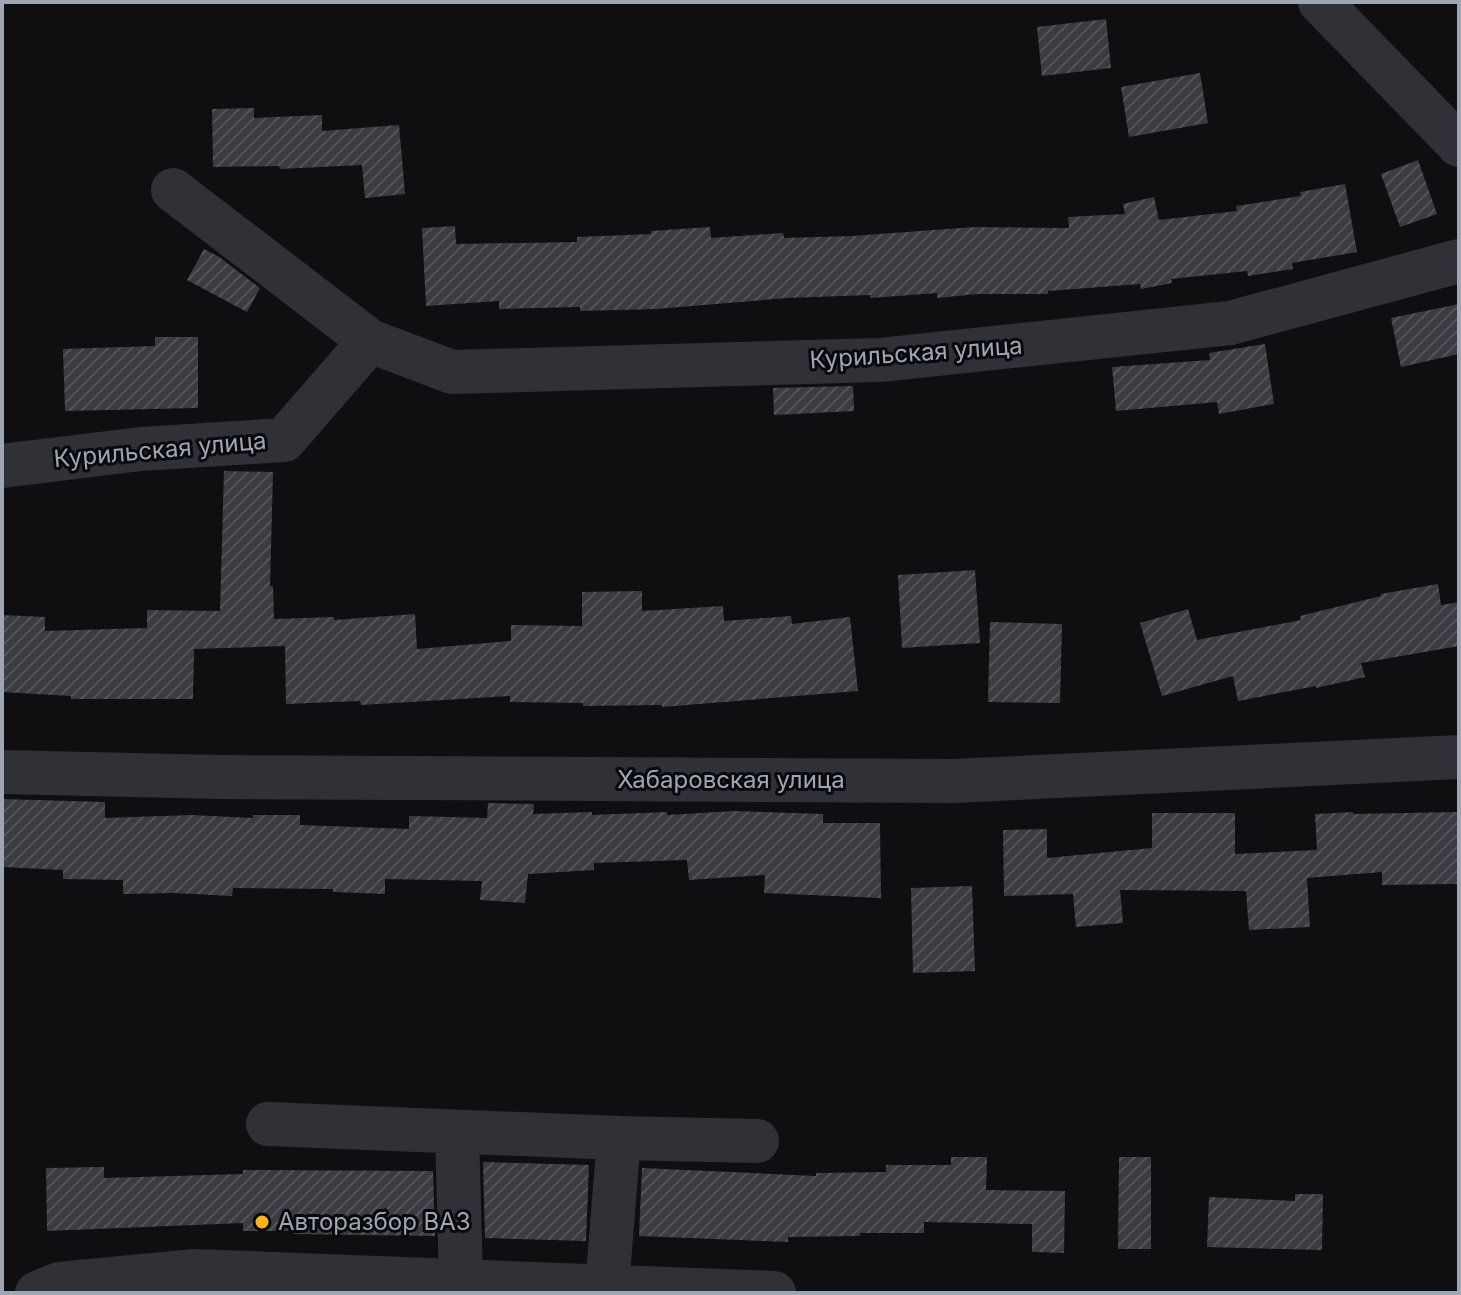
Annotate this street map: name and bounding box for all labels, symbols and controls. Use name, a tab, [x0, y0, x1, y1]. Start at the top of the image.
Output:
street label: Курильская улица	[809, 331, 1023, 374]
street label: Курильская улица	[52, 426, 267, 473]
street label: Хабаровская улица	[617, 765, 845, 794]
place label: Авторазбор ВАЗ	[278, 1207, 471, 1236]
marker: Авторазбор ВАЗ	[253, 1213, 271, 1231]

